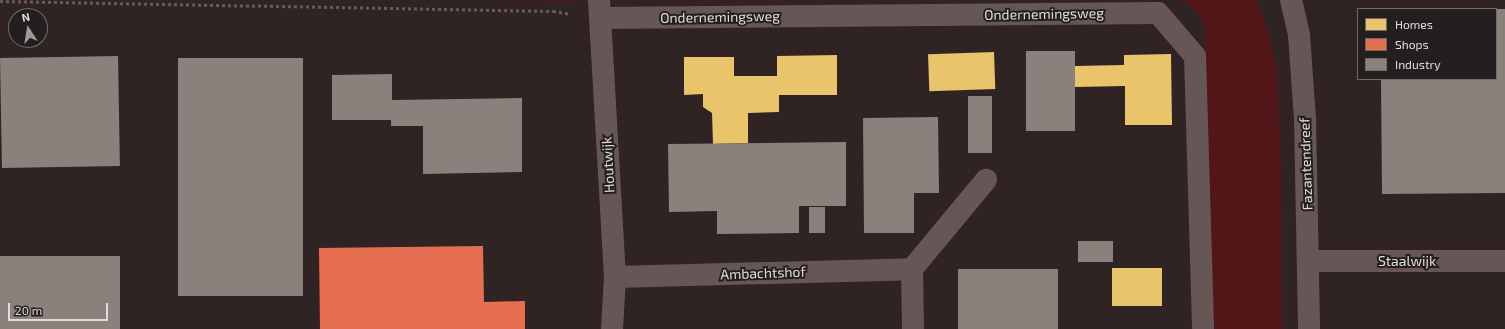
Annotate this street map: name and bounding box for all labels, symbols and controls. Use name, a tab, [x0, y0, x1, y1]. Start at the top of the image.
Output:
street label: Ondernemingsweg	[984, 5, 1104, 23]
north arrow	[8, 8, 48, 48]
street label: Ondernemingsweg	[660, 8, 780, 26]
legend	[1357, 8, 1497, 80]
text: N	[20, 10, 31, 24]
text: Homes	[1395, 17, 1433, 31]
text: Shops	[1395, 37, 1429, 51]
text: Industry	[1395, 57, 1441, 71]
street label: Fazantendreef	[1296, 117, 1316, 211]
street label: Houtwijk	[598, 136, 618, 194]
street label: Staalwijk	[1378, 253, 1436, 269]
street label: Ambachtshof	[720, 263, 806, 283]
scale bar	[10, 295, 110, 321]
text: 20 m	[15, 303, 42, 317]

